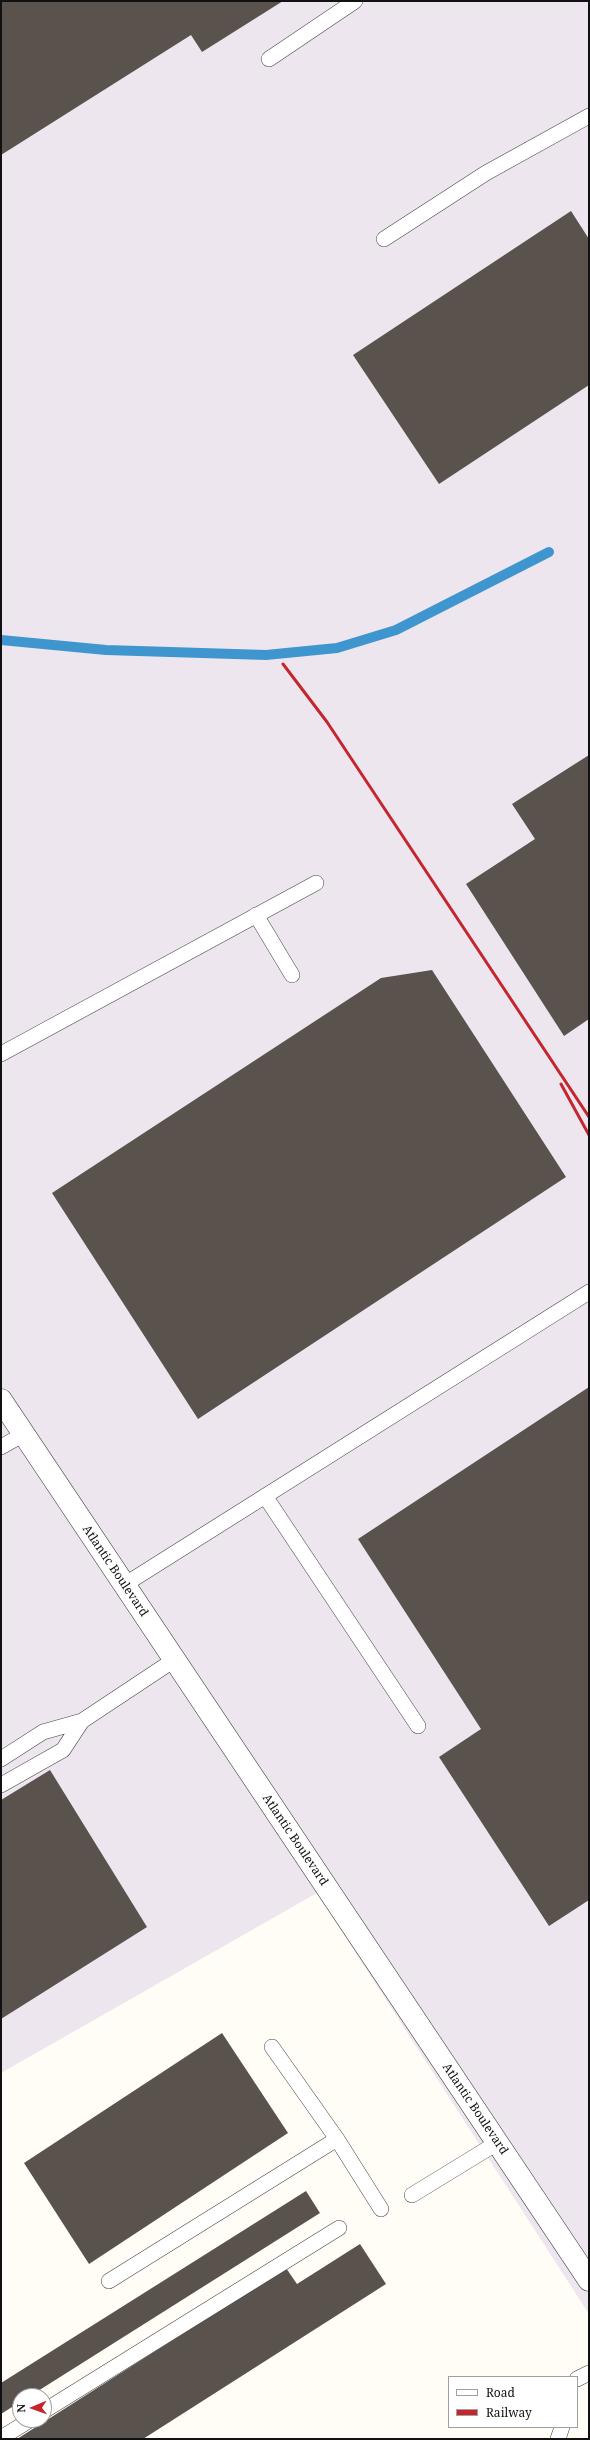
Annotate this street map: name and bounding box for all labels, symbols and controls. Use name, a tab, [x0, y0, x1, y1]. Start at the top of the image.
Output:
street label: Atlantic Boulevard	[79, 1523, 151, 1619]
street label: Atlantic Boulevard	[259, 1792, 331, 1888]
street label: Atlantic Boulevard	[439, 2061, 511, 2157]
legend	[448, 2376, 578, 2428]
text: Road	[486, 2384, 515, 2401]
north arrow	[12, 2388, 52, 2428]
text: N	[13, 2404, 28, 2413]
text: Railway	[486, 2404, 532, 2421]

